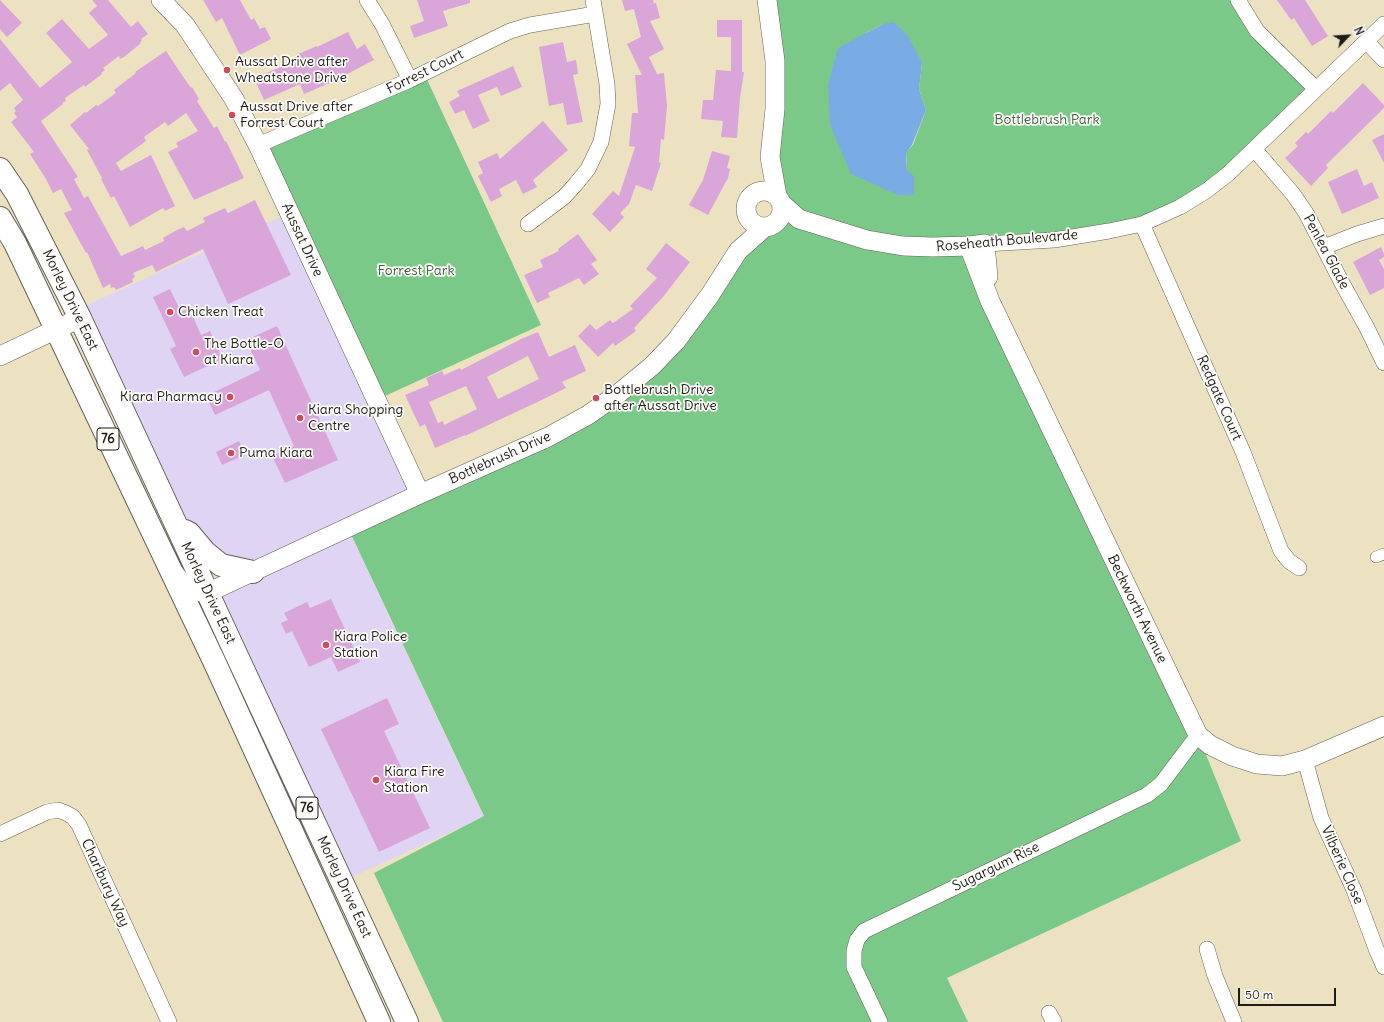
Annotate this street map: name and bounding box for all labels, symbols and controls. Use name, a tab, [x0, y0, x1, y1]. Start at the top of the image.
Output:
north arrow	[1328, 16, 1368, 56]
text: N	[1351, 25, 1367, 37]
street label: Forrest Court	[384, 46, 466, 98]
place label: Aussat Drive after Wheatstone Drive	[235, 54, 348, 86]
marker: Aussat Drive after Wheatstone Drive	[222, 65, 232, 75]
place label: Aussat Drive after Forrest Court	[240, 99, 353, 132]
marker: Aussat Drive after Forrest Court	[227, 110, 237, 120]
park label: Bottlebrush Park	[994, 112, 1100, 128]
street label: Aussat Drive	[278, 201, 326, 279]
street label: Penlea Glade	[1299, 212, 1353, 292]
street label: Roseheath Boulevarde	[935, 226, 1079, 256]
street label: Morley Drive East	[38, 247, 102, 353]
park label: Forrest Park	[377, 263, 455, 279]
place label: Chicken Treat	[178, 304, 263, 320]
marker: Chicken Treat	[165, 307, 175, 317]
place label: The Bottle-O at Kiara	[204, 336, 284, 368]
marker: The Bottle-O at Kiara	[191, 347, 201, 357]
street label: Redgate Court	[1193, 353, 1245, 443]
place label: Bottlebrush Drive after Aussat Drive	[604, 382, 717, 414]
place label: Kiara Pharmacy	[120, 389, 222, 405]
marker: Kiara Pharmacy	[225, 392, 235, 402]
marker: Bottlebrush Drive after Aussat Drive	[591, 393, 601, 403]
place label: Kiara Shopping Centre	[308, 402, 403, 434]
marker: Kiara Shopping Centre	[295, 413, 305, 423]
road number: 76	[97, 428, 119, 450]
street label: Bottlebrush Drive	[447, 428, 553, 488]
place label: Puma Kiara	[239, 445, 313, 461]
marker: Puma Kiara	[226, 448, 236, 458]
street label: Morley Drive East	[177, 539, 239, 647]
street label: Beckworth Avenue	[1103, 552, 1171, 666]
place label: Kiara Police Station	[334, 629, 407, 662]
marker: Kiara Police Station	[321, 640, 331, 650]
place label: Kiara Fire Station	[384, 764, 445, 796]
marker: Kiara Fire Station	[371, 775, 381, 785]
road number: 76	[296, 797, 318, 819]
street label: Vilberie Close	[1317, 823, 1367, 907]
street label: Morley Drive East	[313, 833, 375, 941]
street label: Charlbury Way	[77, 836, 133, 930]
street label: Sugargum Rise	[950, 839, 1042, 895]
scale bar	[1240, 980, 1338, 1006]
text: 50 m	[1245, 987, 1273, 1002]

